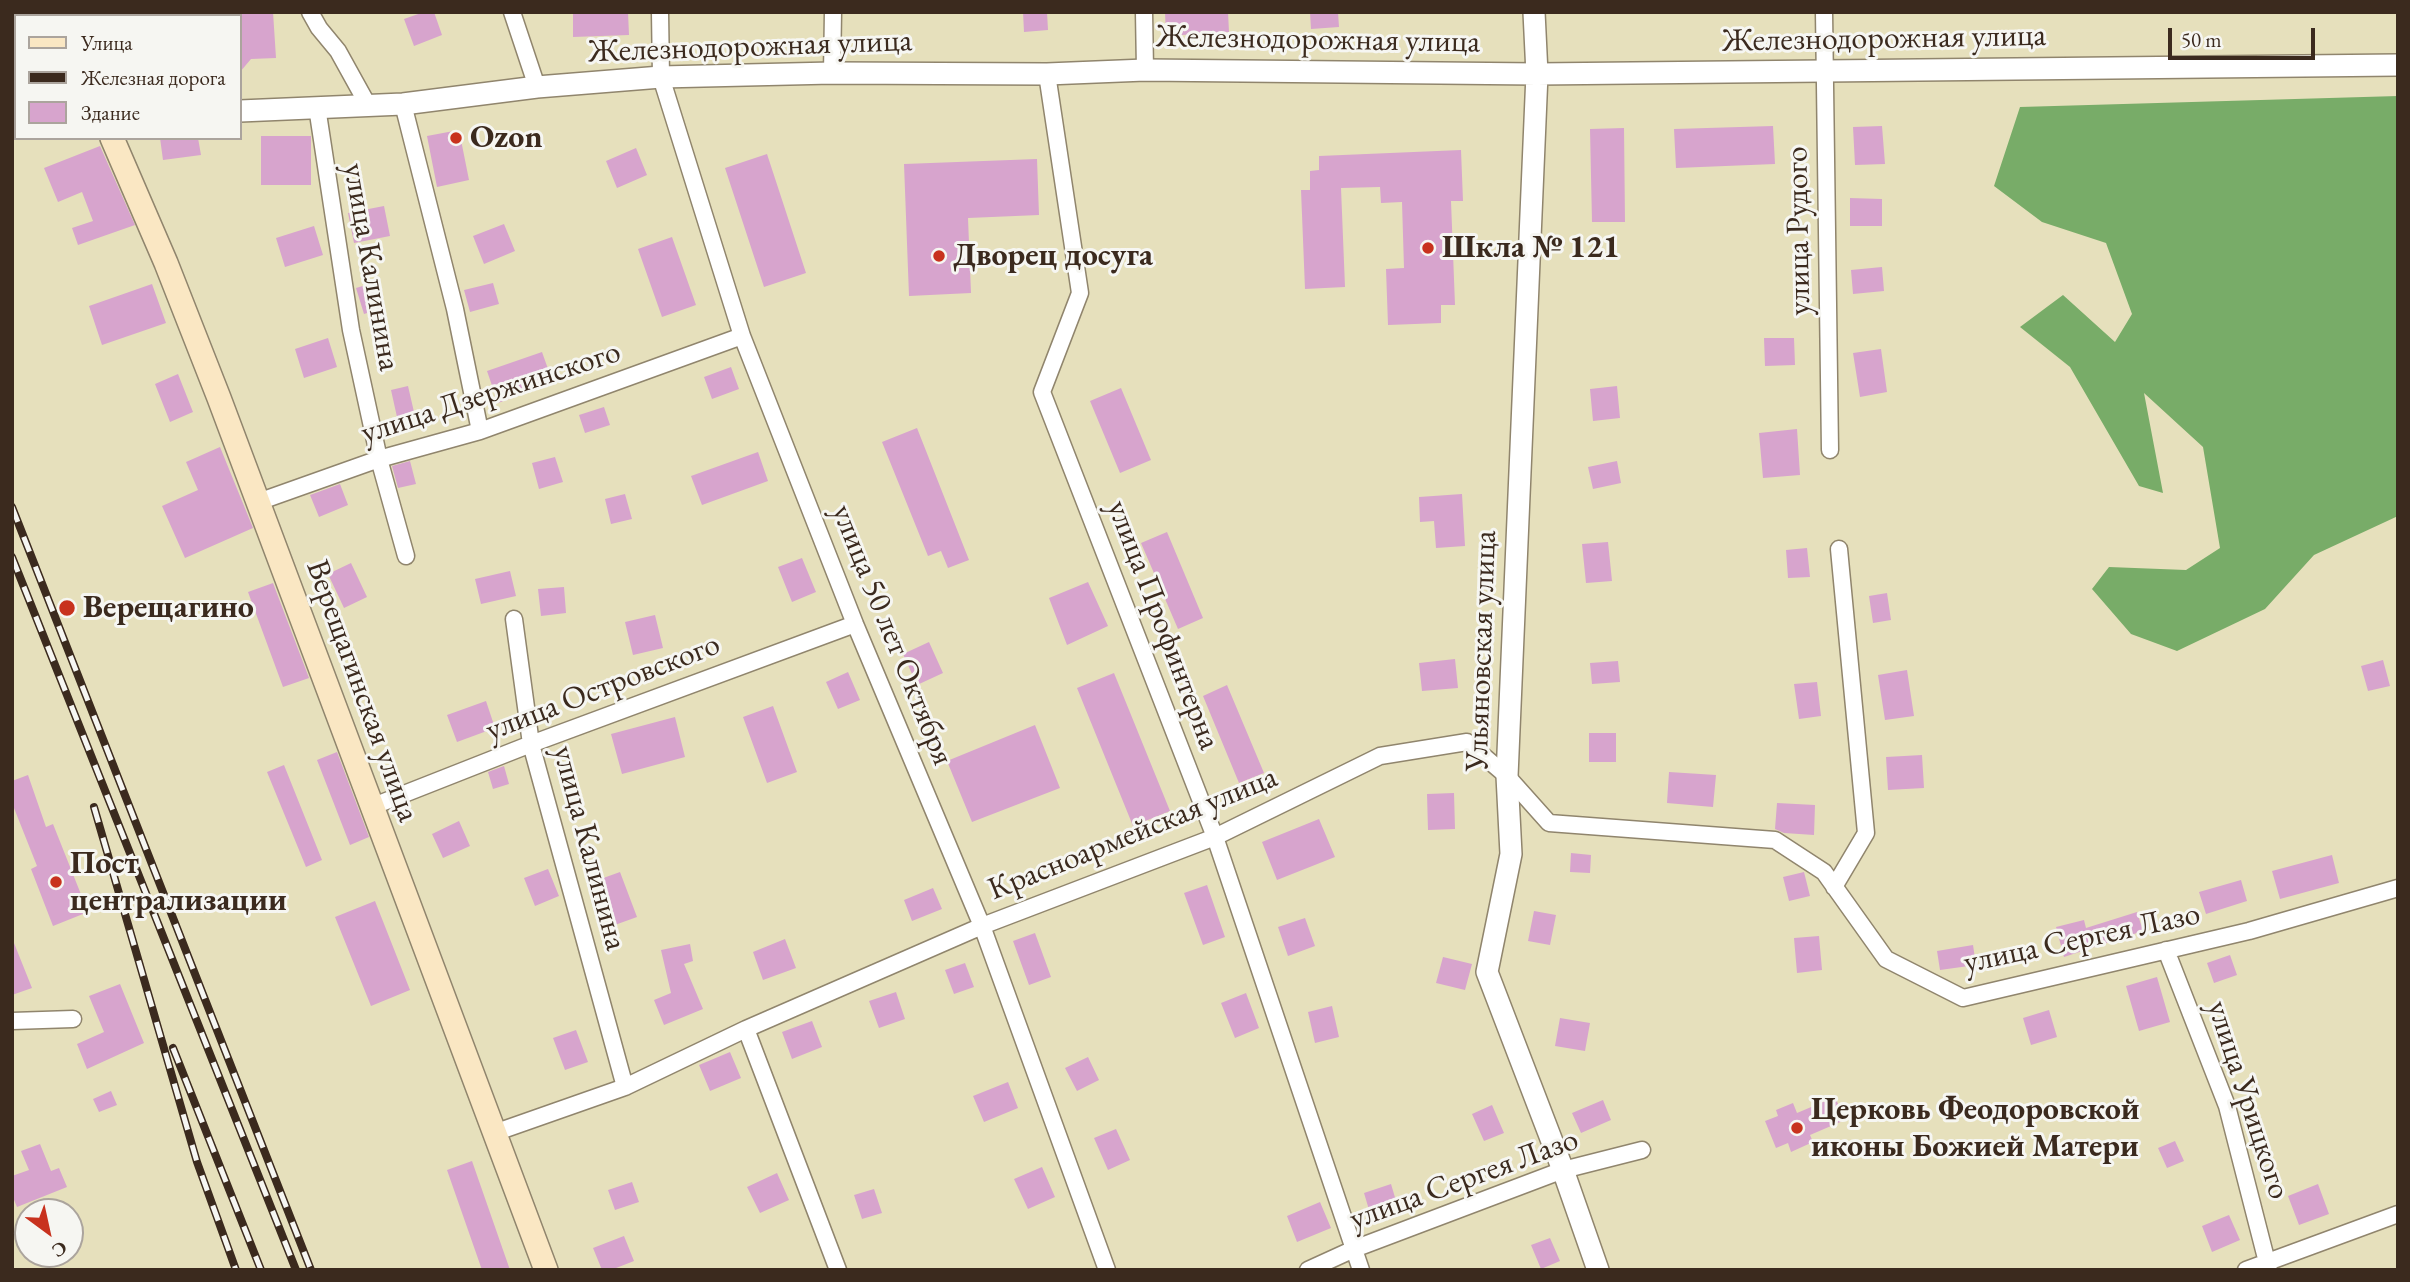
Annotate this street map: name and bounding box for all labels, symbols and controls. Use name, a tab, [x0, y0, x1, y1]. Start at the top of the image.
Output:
legend	[14, 14, 242, 140]
scale bar	[2172, 14, 2319, 58]
street label: Железнодорожная улица	[1721, 17, 2047, 61]
street label: Железнодорожная улица	[1155, 18, 1481, 62]
street label: Железнодорожная улица	[587, 22, 913, 72]
text: 50 m	[2181, 26, 2222, 53]
text: Улица	[81, 29, 133, 56]
text: Железная дорога	[81, 64, 226, 91]
text: Здание	[81, 99, 140, 126]
place label: Ozon	[470, 119, 543, 157]
marker: Ozon	[448, 130, 464, 146]
street label: улица Рудого	[1778, 146, 1820, 316]
street label: улица Калинина	[334, 160, 408, 374]
place label: Шкла № 121	[1442, 229, 1620, 267]
place label: Дворец досуга	[953, 237, 1153, 275]
marker: Шкла № 121	[1420, 240, 1436, 256]
marker: Дворец досуга	[931, 248, 947, 264]
street label: улица Дзержинского	[356, 333, 626, 453]
street label: улица Профинтерна	[1098, 495, 1228, 755]
street label: улица 50 лет Октября	[822, 499, 962, 771]
street label: Ульяновская улица	[1459, 530, 1505, 772]
street label: Верещагинская улица	[297, 555, 427, 827]
place label: Верещагино	[83, 589, 254, 627]
marker: Верещагино	[57, 598, 77, 618]
street label: улица Островского	[480, 626, 726, 750]
street label: улица Калинина	[543, 741, 635, 955]
street label: Красноармейская улица	[983, 758, 1283, 910]
place label: Пост централизации	[70, 845, 287, 920]
marker: Пост централизации	[48, 874, 64, 890]
street label: улица Сергея Лазо	[1960, 895, 2204, 983]
street label: улица Урицкого	[2198, 996, 2298, 1204]
place label: Церковь Феодоровской иконы Божией Матери	[1811, 1091, 2140, 1166]
marker: Церковь Феодоровской иконы Божией Матери	[1789, 1120, 1805, 1136]
street label: улица Сергея Лазо	[1344, 1121, 1584, 1239]
north arrow	[14, 1198, 84, 1268]
text: С	[47, 1235, 72, 1264]

